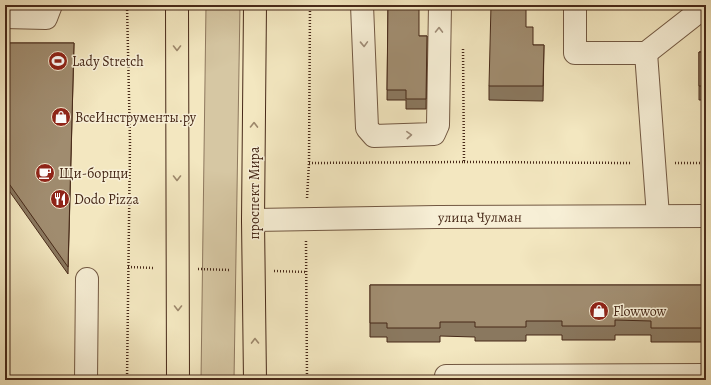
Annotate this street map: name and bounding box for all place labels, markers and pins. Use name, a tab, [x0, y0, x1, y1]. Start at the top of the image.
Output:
sports icon: Lady Stretch	[47, 50, 69, 72]
place label: Lady Stretch	[72, 52, 144, 71]
shop icon: ВсеИнструменты.ру	[50, 106, 72, 128]
place label: ВсеИнструменты.ру	[75, 108, 197, 127]
cafe icon: Щи-борщи	[34, 162, 56, 184]
place label: Щи-борщи	[59, 164, 129, 183]
restaurant icon: Dodo Pizza	[49, 188, 71, 210]
place label: Dodo Pizza	[74, 190, 139, 209]
shop icon: Flowwow	[588, 300, 610, 322]
place label: Flowwow	[613, 302, 667, 321]

